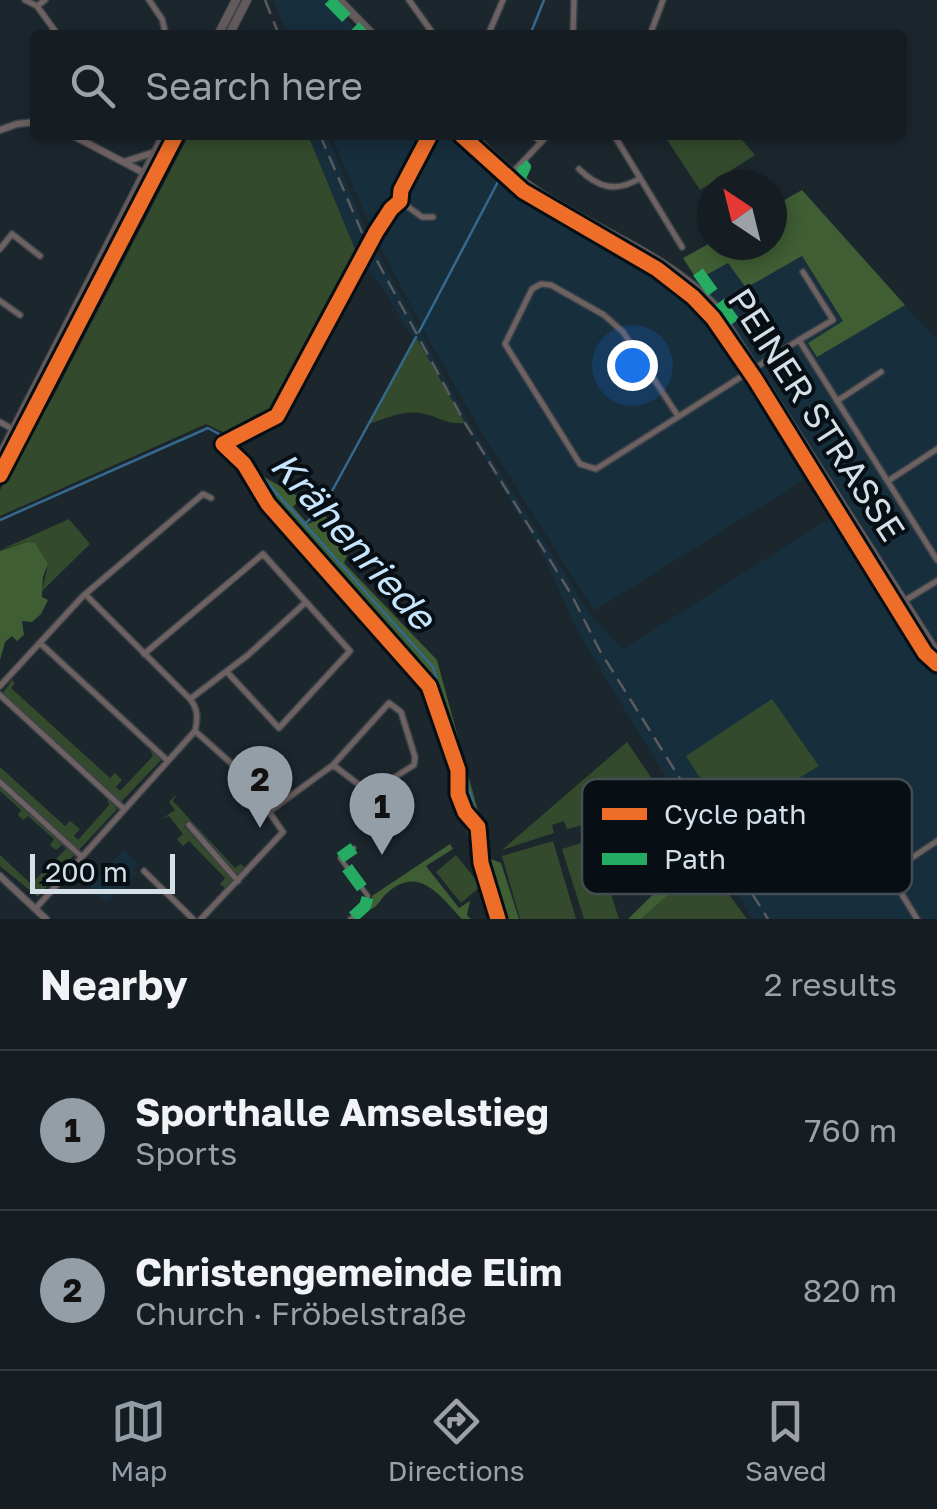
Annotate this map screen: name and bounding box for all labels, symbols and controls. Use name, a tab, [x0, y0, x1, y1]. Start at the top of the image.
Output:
search box	[30, 30, 907, 140]
icon: search	[65, 58, 120, 113]
text: Search here	[145, 63, 363, 108]
north arrow	[697, 170, 787, 260]
street label: PEINER STRASSE	[720, 280, 914, 549]
your location	[607, 340, 658, 391]
water label: Krähenriede	[263, 442, 448, 640]
pin: 2	[228, 746, 292, 828]
pin: 1	[350, 772, 414, 855]
legend	[582, 779, 912, 894]
text: Cycle path	[664, 797, 807, 830]
text: Path	[664, 842, 726, 875]
scale bar	[30, 849, 175, 894]
text: 200 m	[45, 855, 128, 888]
text: Nearby	[40, 959, 188, 1009]
text: 2 results	[764, 965, 897, 1003]
text: Sporthalle Amselstieg	[135, 1089, 549, 1134]
text: 1	[64, 1111, 81, 1149]
text: 760 m	[805, 1111, 897, 1149]
text: Sports	[135, 1134, 237, 1172]
text: Christengemeinde Elim	[135, 1249, 562, 1294]
text: 2	[63, 1271, 82, 1309]
text: 820 m	[803, 1271, 897, 1309]
text: Church · Fröbelstraße	[135, 1294, 467, 1332]
tab: Map	[110, 1394, 167, 1487]
tab: Directions	[388, 1394, 525, 1487]
tab: Saved	[745, 1394, 827, 1487]

